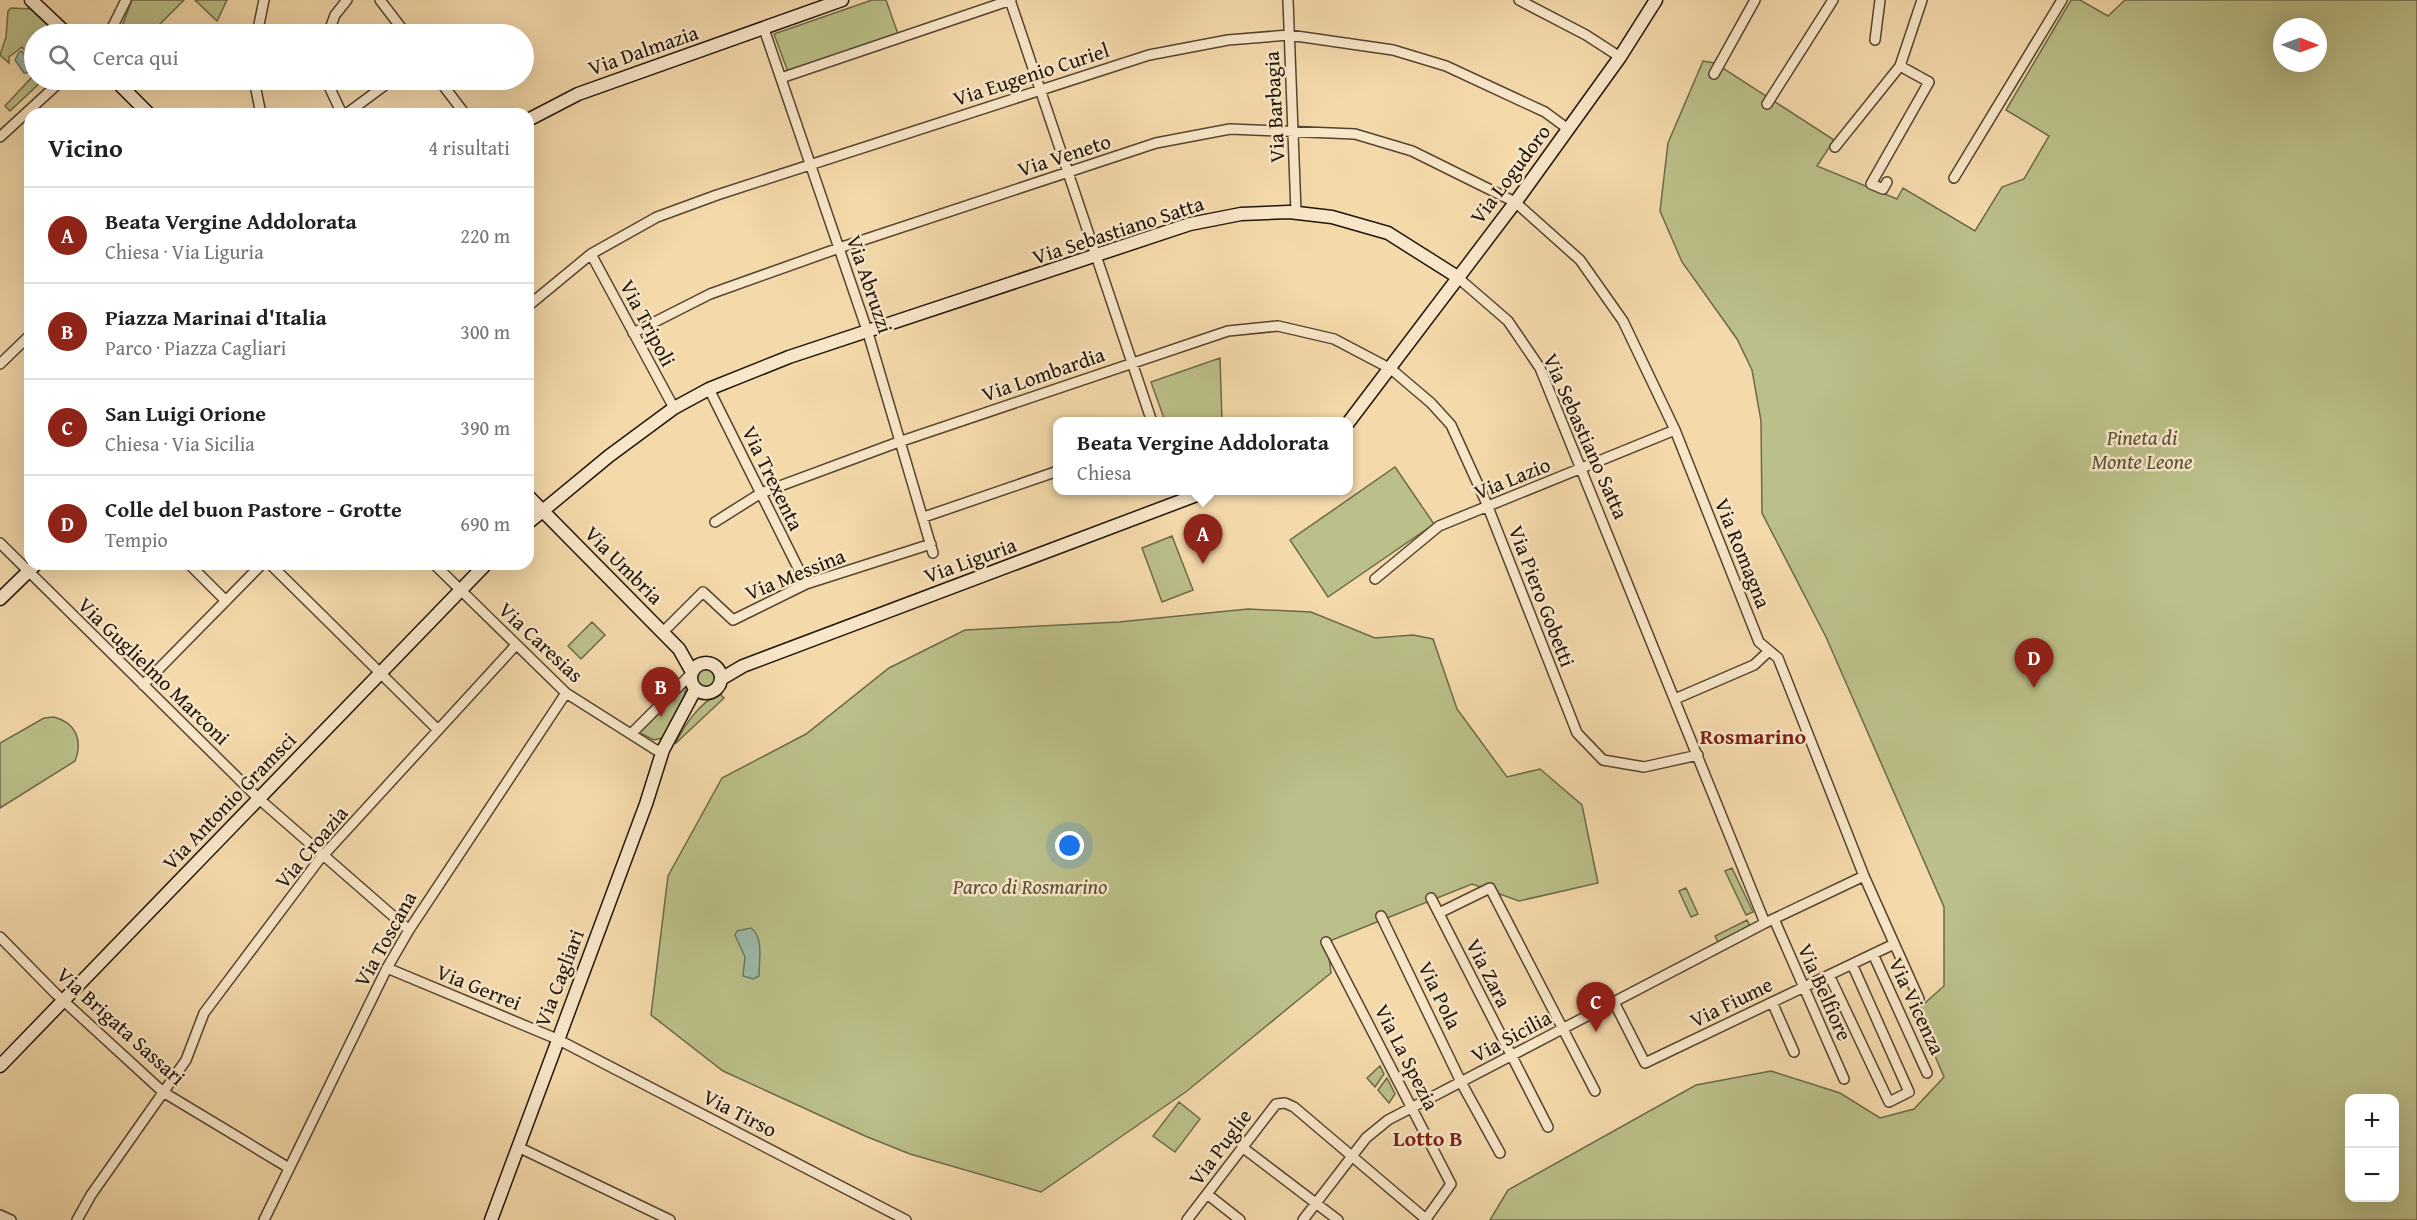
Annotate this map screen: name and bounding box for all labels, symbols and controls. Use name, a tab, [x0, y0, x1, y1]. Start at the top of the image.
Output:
street label: Via Dalmazia	[584, 17, 702, 83]
north arrow	[2273, 18, 2327, 72]
search box	[24, 24, 534, 90]
street label: Via Eugenio Curiel	[949, 34, 1113, 114]
icon: search	[45, 41, 78, 74]
text: Cerca qui	[93, 41, 179, 73]
street label: Via Barbagia	[1256, 50, 1292, 164]
street label: Via Logudoro	[1462, 118, 1558, 230]
street label: Via Veneto	[1013, 125, 1115, 185]
text: Vicino	[48, 128, 123, 167]
text: 4 risultati	[429, 133, 510, 162]
street label: Via Sebastiano Satta	[1028, 188, 1208, 272]
text: Beata Vergine Addolorata	[105, 205, 357, 237]
text: A	[61, 221, 74, 250]
text: 220 m	[460, 221, 510, 250]
street label: Via Abruzzi	[839, 231, 901, 337]
text: Chiesa · Via Liguria	[105, 237, 264, 266]
street label: Via Tripoli	[612, 274, 684, 372]
text: Piazza Marinai d'Italia	[105, 301, 327, 333]
text: B	[61, 317, 74, 346]
text: 300 m	[460, 317, 510, 346]
text: Parco · Piazza Cagliari	[105, 333, 286, 362]
street label: Via Lombardia	[977, 338, 1109, 410]
street label: Via Sebastiano Satta	[1535, 348, 1637, 524]
text: San Luigi Orione	[105, 397, 266, 429]
text: C	[62, 413, 73, 442]
text: 390 m	[460, 413, 510, 442]
popup	[1053, 417, 1353, 495]
street label: Via Trexenta	[734, 420, 812, 536]
park label: Pineta di Monte Leone	[2092, 422, 2193, 477]
text: Beata Vergine Addolorata	[1077, 426, 1329, 458]
text: Chiesa · Via Sicilia	[105, 429, 255, 458]
street label: Via Lazio	[1469, 449, 1555, 507]
text: Chiesa	[1077, 458, 1132, 487]
text: Colle del buon Pastore - Grotte	[105, 493, 402, 525]
street label: Via Romagna	[1707, 493, 1779, 613]
text: D	[61, 509, 74, 538]
text: 690 m	[460, 509, 510, 538]
pin: A	[1184, 514, 1222, 564]
street label: Via Umbria	[577, 518, 671, 612]
street label: Via Piero Gobetti	[1501, 521, 1583, 671]
text: Tempio	[105, 525, 168, 554]
street label: Via Liguria	[919, 529, 1021, 591]
street label: Via Messina	[740, 540, 850, 608]
street label: Via Guglielmo Marconi	[71, 590, 237, 752]
street label: Via Caresias	[492, 594, 590, 690]
pin: D	[2014, 638, 2054, 688]
pin: B	[642, 668, 680, 717]
district label: Rosmarino	[1700, 720, 1807, 752]
street label: Via Antonio Gramsci	[155, 725, 303, 877]
street label: Via Croazia	[267, 799, 355, 895]
your location	[1055, 831, 1084, 860]
park label: Parco di Rosmarino	[952, 871, 1107, 902]
street label: Via Toscana	[346, 885, 424, 993]
street label: Via Cagliari	[526, 925, 592, 1031]
street label: Via Zara	[1458, 933, 1520, 1013]
street label: Via Belfiore	[1790, 938, 1860, 1046]
street label: Via Vicenza	[1881, 952, 1953, 1060]
street label: Via Gerrei	[432, 956, 526, 1018]
street label: Via Pola	[1410, 956, 1470, 1034]
street label: Via Brigata Sassari	[50, 960, 193, 1093]
street label: Via Fiume	[1684, 969, 1778, 1035]
pin: C	[1576, 982, 1616, 1032]
street label: Via La Spezia	[1367, 999, 1447, 1116]
street label: Via Sicilia	[1465, 1002, 1557, 1070]
street label: Via Tirso	[698, 1081, 782, 1145]
map controls	[2345, 1094, 2399, 1202]
button: +	[2345, 1094, 2399, 1148]
street label: Via Puglie	[1181, 1102, 1259, 1192]
district label: Lotto B	[1393, 1122, 1463, 1154]
button: −	[2345, 1148, 2399, 1202]

